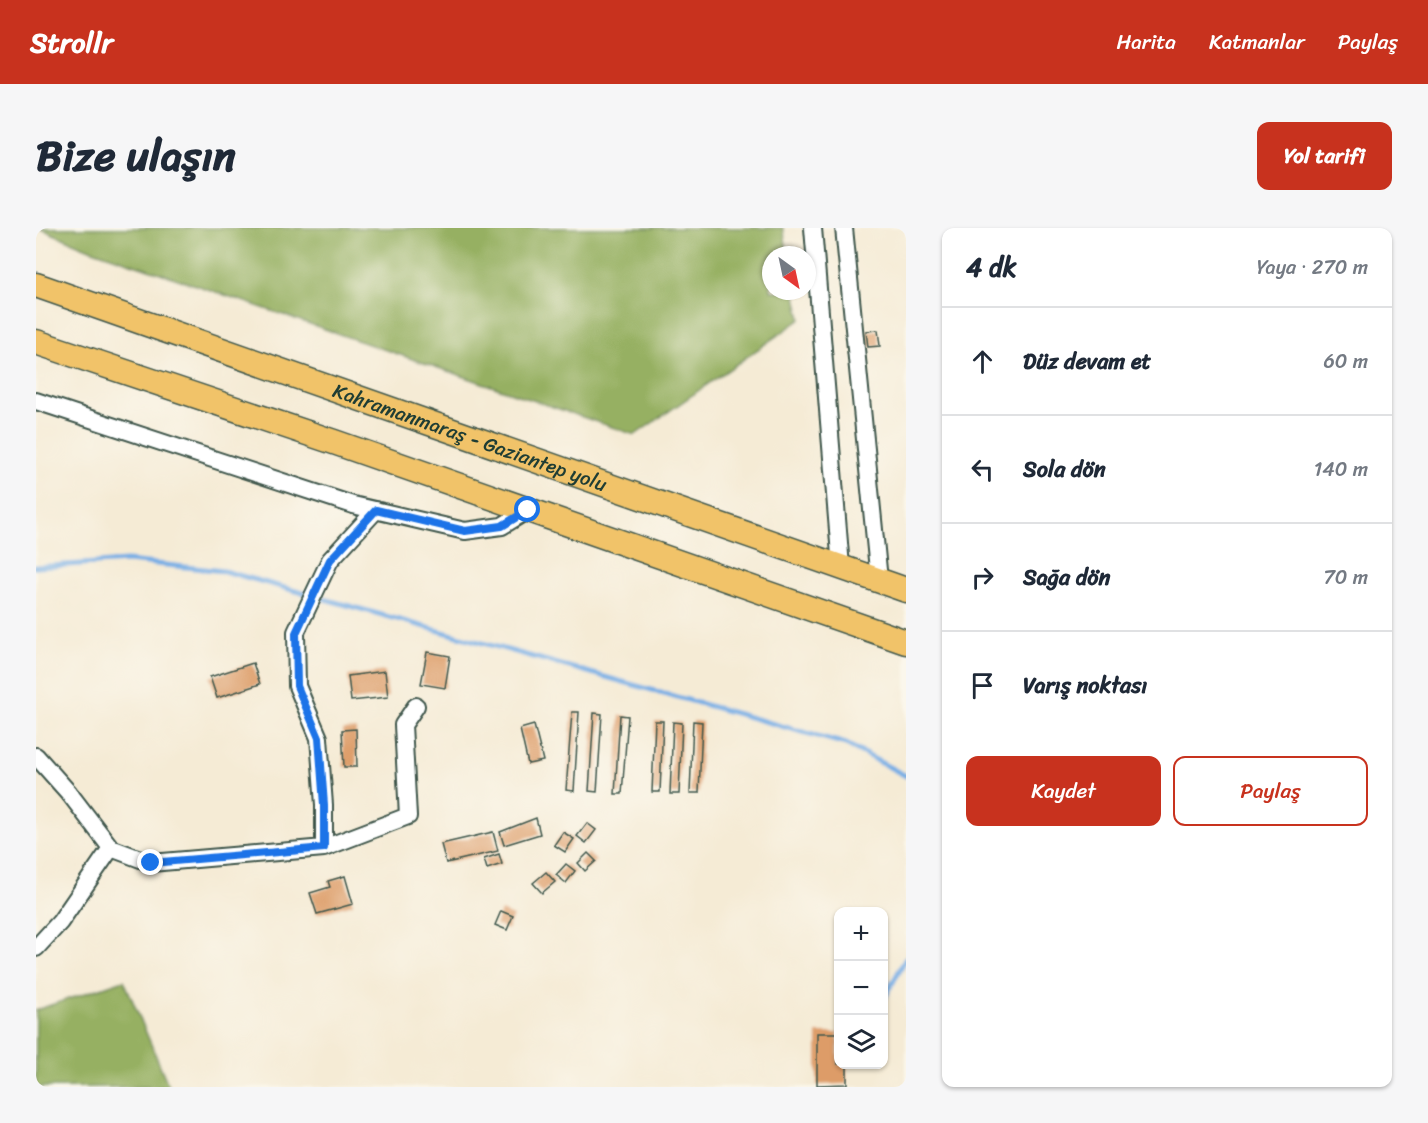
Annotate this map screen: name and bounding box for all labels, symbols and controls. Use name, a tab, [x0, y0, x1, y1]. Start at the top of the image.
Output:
text: Strollr	[30, 18, 113, 67]
text: Harita	[1116, 23, 1176, 61]
text: Katmanlar	[1209, 23, 1305, 61]
text: Paylaş	[1338, 23, 1398, 61]
text: Bize ulaşın	[36, 119, 236, 193]
button: Yol tarifi	[1257, 122, 1392, 190]
text: 4 dk	[966, 244, 1017, 290]
north arrow	[762, 246, 816, 300]
text: Yaya · 270 m	[1257, 250, 1368, 285]
text: Düz devam et	[1023, 342, 1151, 381]
text: 60 m	[1323, 344, 1368, 379]
icon: ahead	[966, 345, 999, 378]
street label: Kahramanmaraş - Gaziantep yolu	[328, 373, 612, 502]
text: Sola dön	[1023, 450, 1106, 489]
text: 140 m	[1314, 452, 1368, 487]
icon: left	[966, 453, 999, 486]
route start	[514, 496, 540, 522]
text: Sağa dön	[1023, 558, 1110, 597]
text: 70 m	[1323, 560, 1368, 595]
icon: right	[966, 561, 999, 594]
text: Varış noktası	[1023, 666, 1147, 705]
icon: arrive	[966, 669, 999, 702]
button: Kaydet	[966, 756, 1161, 826]
button: Paylaş	[1173, 756, 1368, 826]
route end	[137, 849, 163, 875]
map controls	[834, 907, 888, 1069]
button: +	[834, 907, 888, 961]
button: −	[834, 961, 888, 1015]
button: layers	[834, 1015, 888, 1069]

